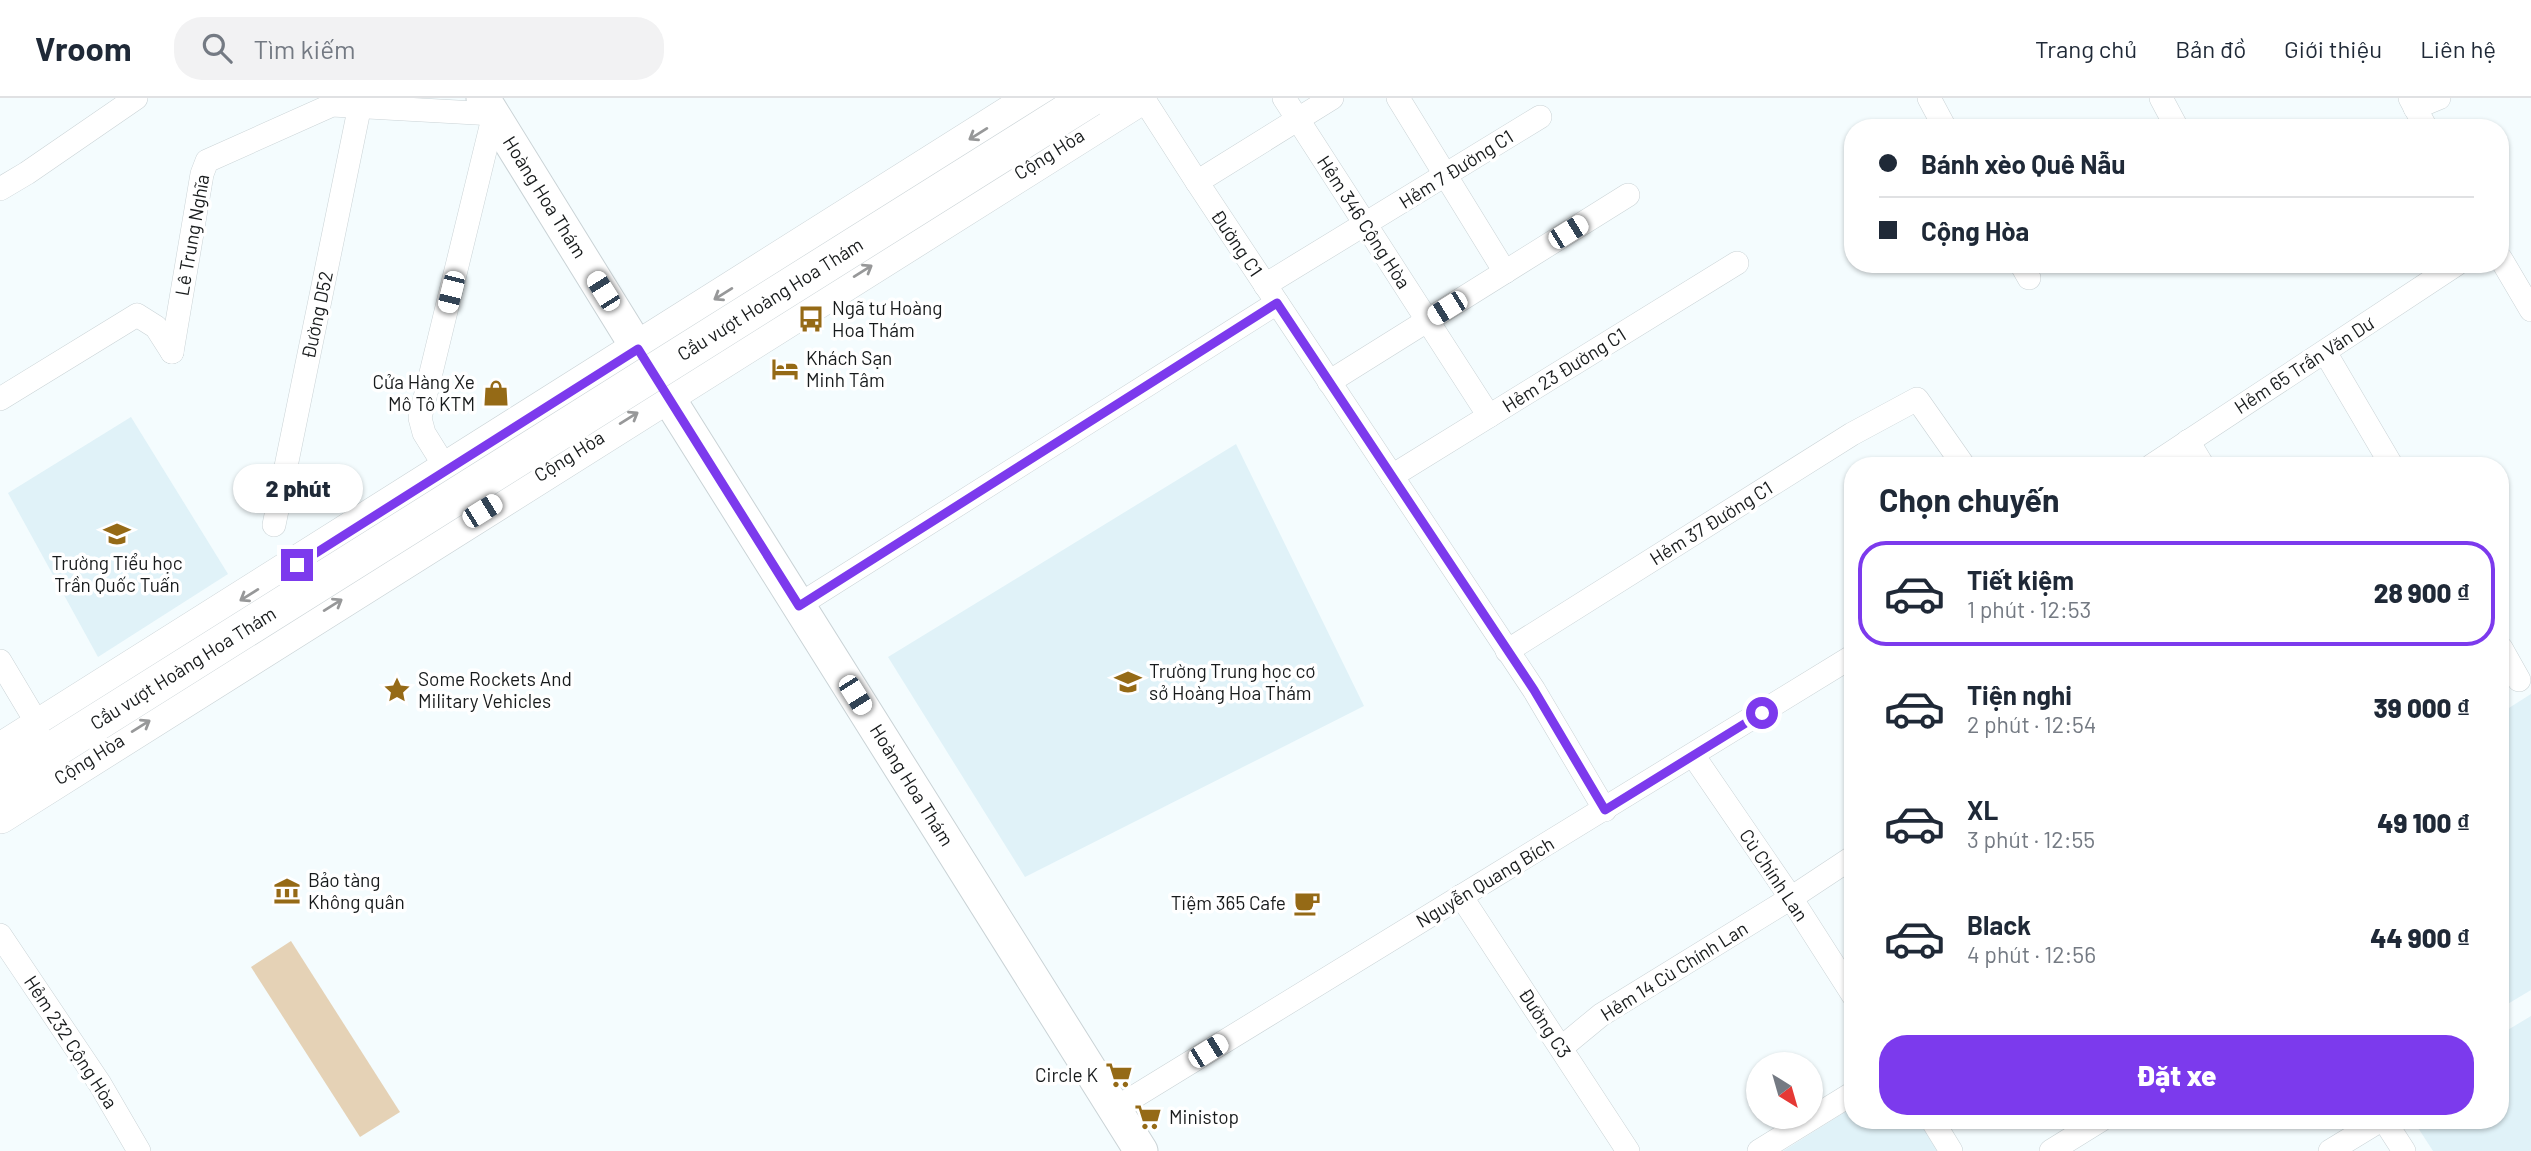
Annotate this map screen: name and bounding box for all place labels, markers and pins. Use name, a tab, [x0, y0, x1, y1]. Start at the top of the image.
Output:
place label: Ngã tư Hoàng Hoa Thám	[832, 296, 942, 341]
bus stop icon: Ngã tư Hoàng Hoa Thám	[796, 304, 826, 334]
place label: Khách Sạn Minh Tâm	[806, 346, 892, 391]
hotel icon: Khách Sạn Minh Tâm	[770, 354, 800, 384]
place label: Cửa Hàng Xe Mô Tô KTM	[372, 370, 475, 415]
shop icon: Cửa Hàng Xe Mô Tô KTM	[481, 378, 511, 408]
school or university icon: Trường Tiểu học Trần Quốc Tuấn	[102, 519, 132, 549]
place label: Trường Tiểu học Trần Quốc Tuấn	[51, 551, 183, 596]
place label: Trường Trung học cơ sở Hoàng Hoa Thám	[1149, 659, 1315, 704]
place label: Some Rockets And Military Vehicles	[418, 667, 572, 712]
school or university icon: Trường Trung học cơ sở Hoàng Hoa Thám	[1113, 667, 1143, 697]
place icon: Some Rockets And Military Vehicles	[382, 675, 412, 705]
place label: Bảo tàng Không quân	[308, 868, 405, 913]
museum icon: Bảo tàng Không quân	[272, 876, 302, 906]
cafe icon: Tiệm 365 Cafe	[1292, 888, 1322, 918]
place label: Tiệm 365 Cafe	[1171, 891, 1286, 914]
supermarket icon: Circle K	[1104, 1060, 1134, 1090]
place label: Circle K	[1035, 1063, 1098, 1086]
supermarket icon: Ministop	[1133, 1102, 1163, 1132]
place label: Ministop	[1169, 1105, 1239, 1128]

